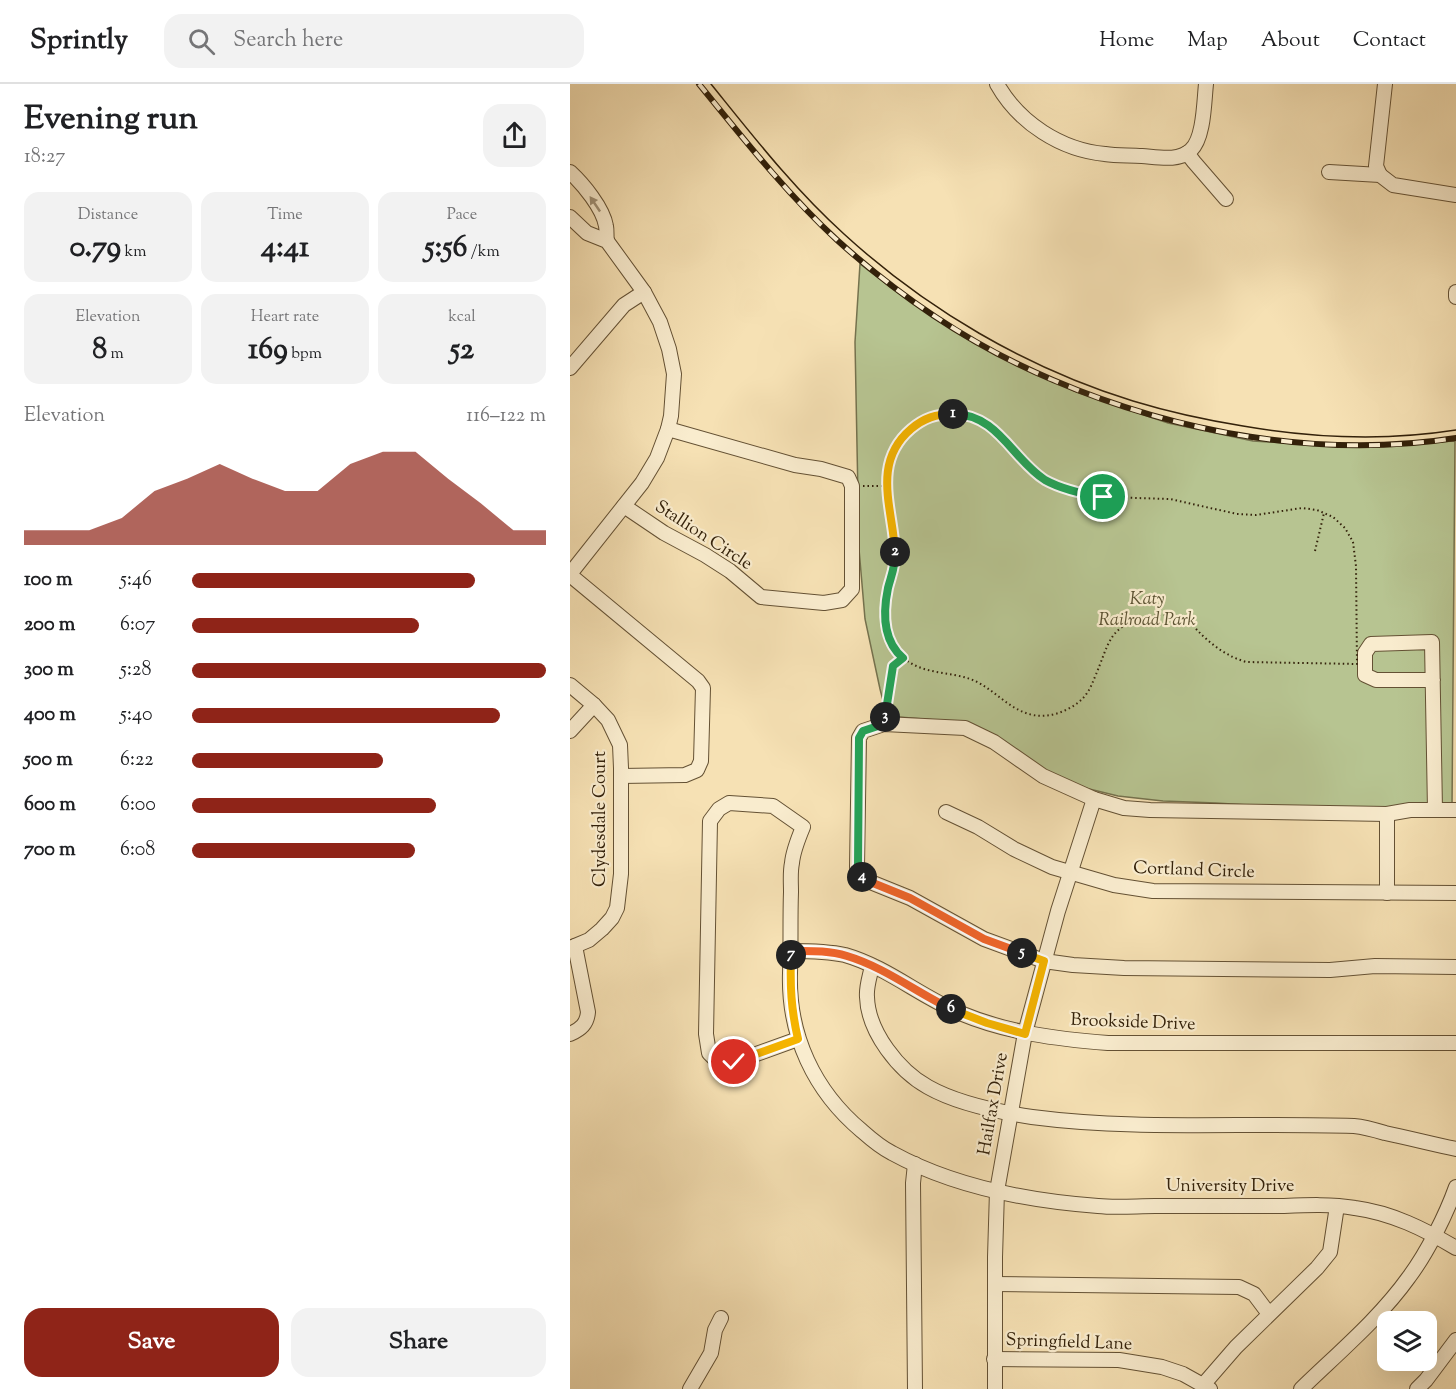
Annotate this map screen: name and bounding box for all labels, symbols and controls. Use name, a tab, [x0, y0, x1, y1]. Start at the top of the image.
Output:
search box	[164, 14, 584, 68]
text: Sprintly	[30, 21, 128, 61]
icon: search	[185, 25, 218, 58]
text: Search here	[233, 25, 343, 57]
text: Home	[1099, 26, 1154, 56]
text: Map	[1187, 26, 1228, 56]
text: About	[1261, 26, 1320, 56]
text: Contact	[1353, 26, 1426, 56]
text: Evening run	[24, 96, 198, 144]
button: share	[483, 104, 546, 167]
text: 18:27	[24, 143, 65, 172]
one-way arrow	[589, 196, 601, 212]
text: Distance	[78, 204, 138, 227]
text: Time	[267, 204, 303, 227]
text: Pace	[447, 204, 477, 227]
text: 0.79	[69, 227, 121, 270]
text: 4:41	[261, 227, 309, 270]
text: 5:56	[424, 227, 467, 270]
text: km	[121, 241, 147, 264]
text: /km	[467, 241, 500, 264]
text: Elevation	[76, 306, 140, 329]
text: Heart rate	[251, 306, 319, 329]
text: kcal	[448, 306, 476, 329]
text: 8	[92, 329, 107, 372]
text: 169	[248, 329, 288, 372]
text: 52	[450, 329, 474, 372]
text: m	[107, 343, 124, 366]
text: bpm	[288, 343, 322, 366]
pin: 1	[938, 399, 968, 429]
text: Elevation	[24, 402, 105, 431]
text: 116–122 m	[466, 402, 546, 431]
text: 1	[950, 402, 956, 425]
pin	[1077, 471, 1128, 522]
icon: arrive	[1086, 480, 1119, 513]
street label: Stallion Circle	[649, 495, 757, 577]
pin: 2	[880, 537, 910, 567]
text: 2	[891, 540, 899, 563]
text: 100 m	[24, 566, 73, 595]
text: 5:46	[120, 566, 152, 595]
park label: Katy Railroad Park	[1098, 587, 1196, 634]
text: 200 m	[24, 611, 75, 640]
text: 6:07	[120, 611, 155, 640]
text: 300 m	[24, 656, 74, 685]
text: 5:28	[120, 656, 151, 685]
text: 400 m	[24, 701, 76, 730]
text: 5:40	[120, 701, 153, 730]
pin: 3	[870, 702, 900, 732]
text: 3	[882, 705, 888, 728]
text: 500 m	[24, 746, 73, 775]
text: 6:22	[120, 746, 154, 775]
street label: Clydesdale Court	[588, 751, 614, 887]
text: 600 m	[24, 791, 76, 820]
text: 6:00	[120, 791, 156, 820]
text: 700 m	[24, 836, 76, 865]
text: 6:08	[120, 836, 155, 865]
street label: Cortland Circle	[1133, 856, 1255, 886]
pin: 4	[847, 862, 877, 892]
text: 4	[858, 865, 866, 888]
pin: 5	[1007, 938, 1037, 968]
pin: 7	[776, 940, 806, 970]
text: 5	[1019, 941, 1025, 964]
text: 7	[787, 943, 795, 966]
pin: 6	[936, 994, 966, 1024]
text: 6	[947, 997, 955, 1020]
street label: Brookside Drive	[1070, 1008, 1196, 1038]
pin	[708, 1036, 759, 1087]
icon: check	[717, 1045, 750, 1078]
street label: Hailfax Drive	[972, 1050, 1016, 1158]
street label: University Drive	[1166, 1174, 1294, 1200]
button: Save	[24, 1308, 279, 1377]
button: Share	[291, 1308, 546, 1377]
map controls	[1377, 1311, 1437, 1371]
button: layers	[1377, 1311, 1437, 1371]
street label: Springfield Lane	[1005, 1328, 1133, 1358]

